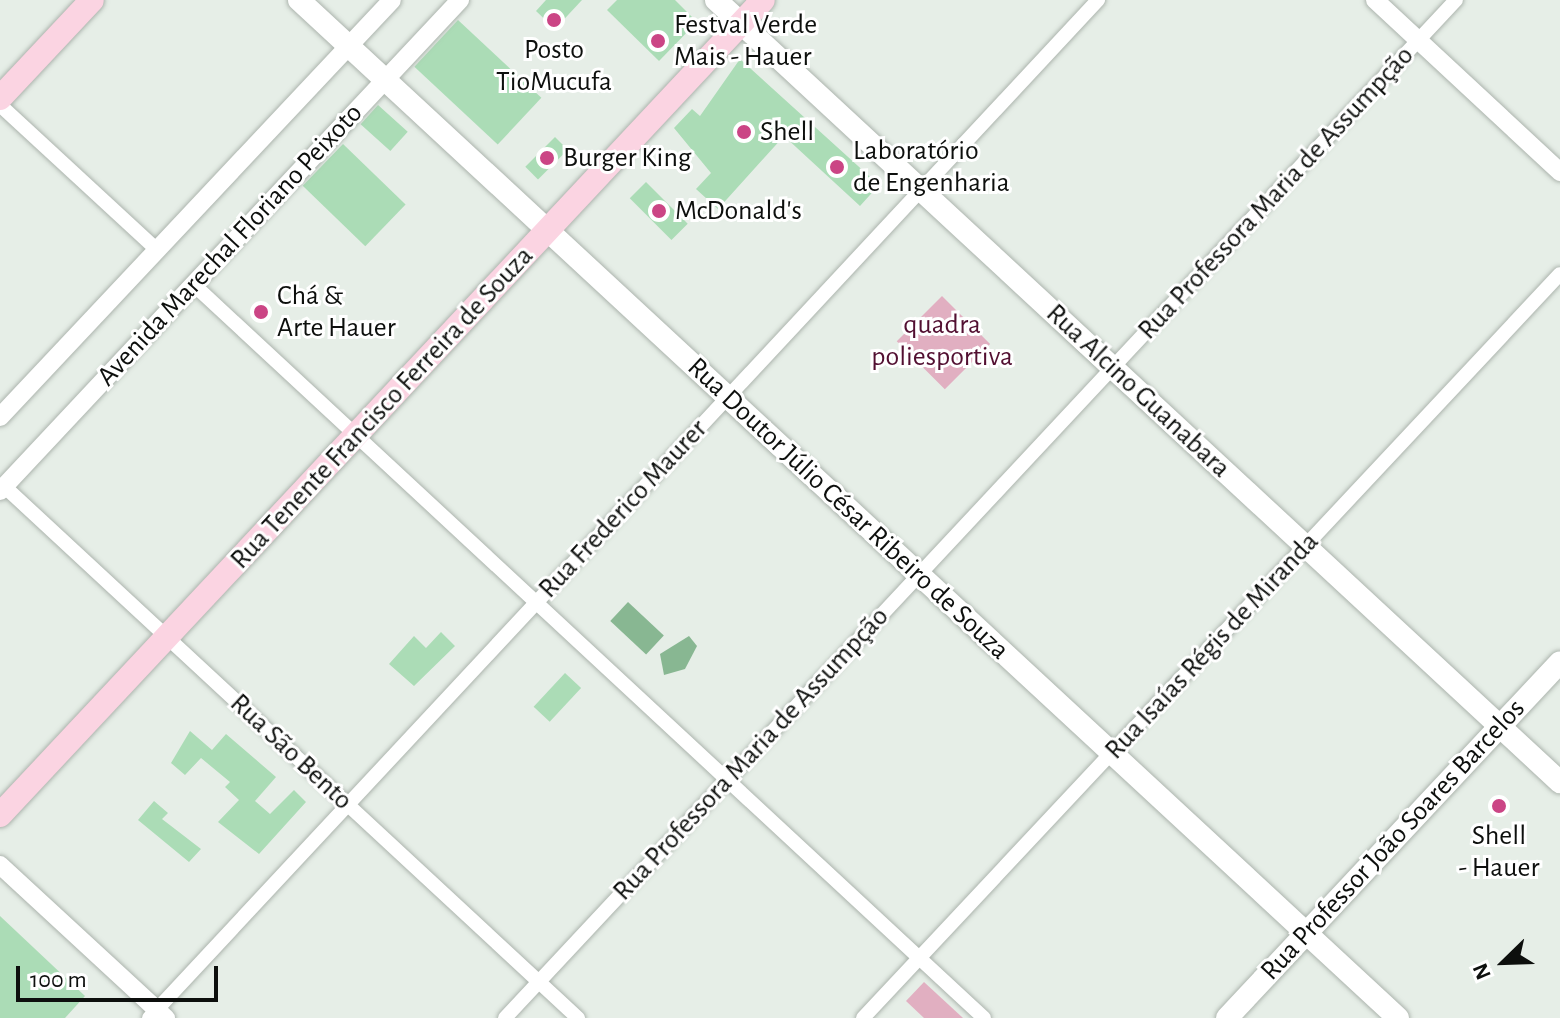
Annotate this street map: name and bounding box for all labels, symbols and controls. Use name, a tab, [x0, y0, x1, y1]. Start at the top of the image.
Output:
place label: Festval Verde Mais - Hauer	[674, 8, 817, 74]
marker: Posto TioMucufa	[545, 11, 563, 29]
marker: Festval Verde Mais - Hauer	[649, 32, 667, 50]
place label: Posto TioMucufa	[496, 33, 612, 99]
street label: Rua Professora Maria de Assumpção	[1131, 39, 1421, 347]
street label: Avenida Marechal Floriano Peixoto	[90, 97, 370, 393]
place label: Shell	[760, 115, 814, 149]
marker: Shell	[735, 123, 753, 141]
place label: Laboratório de Engenharia	[853, 134, 1010, 200]
place label: Burger King	[563, 141, 691, 175]
marker: Burger King	[538, 149, 556, 167]
marker: Laboratório de Engenharia	[828, 158, 846, 176]
place label: McDonald's	[675, 194, 802, 228]
marker: McDonald's	[650, 202, 668, 220]
street label: Rua Tenente Francisco Ferreira de Souza	[223, 240, 541, 576]
place label: Chá & Arte Hauer	[277, 279, 396, 345]
street label: Rua Alcino Guanabara	[1039, 297, 1237, 485]
marker: Chá & Arte Hauer	[252, 303, 270, 321]
park label: quadra poliesportiva	[871, 308, 1013, 374]
street label: Rua Doutor Júlio César Ribeiro de Souza	[680, 351, 1016, 667]
street label: Rua Frederico Maurer	[532, 413, 714, 605]
street label: Rua Isaías Régis de Miranda	[1098, 525, 1326, 767]
street label: Rua Professora Maria de Assumpção	[606, 600, 896, 908]
street label: Rua São Bento	[223, 687, 359, 817]
street label: Rua Professor João Soares Barcelos	[1254, 692, 1532, 988]
marker: Shell - Hauer	[1490, 797, 1508, 815]
place label: Shell - Hauer	[1459, 819, 1539, 885]
north arrow	[1464, 922, 1544, 1002]
scale bar	[20, 950, 222, 1000]
text: N	[1469, 960, 1495, 983]
text: 100 m	[30, 968, 87, 992]

